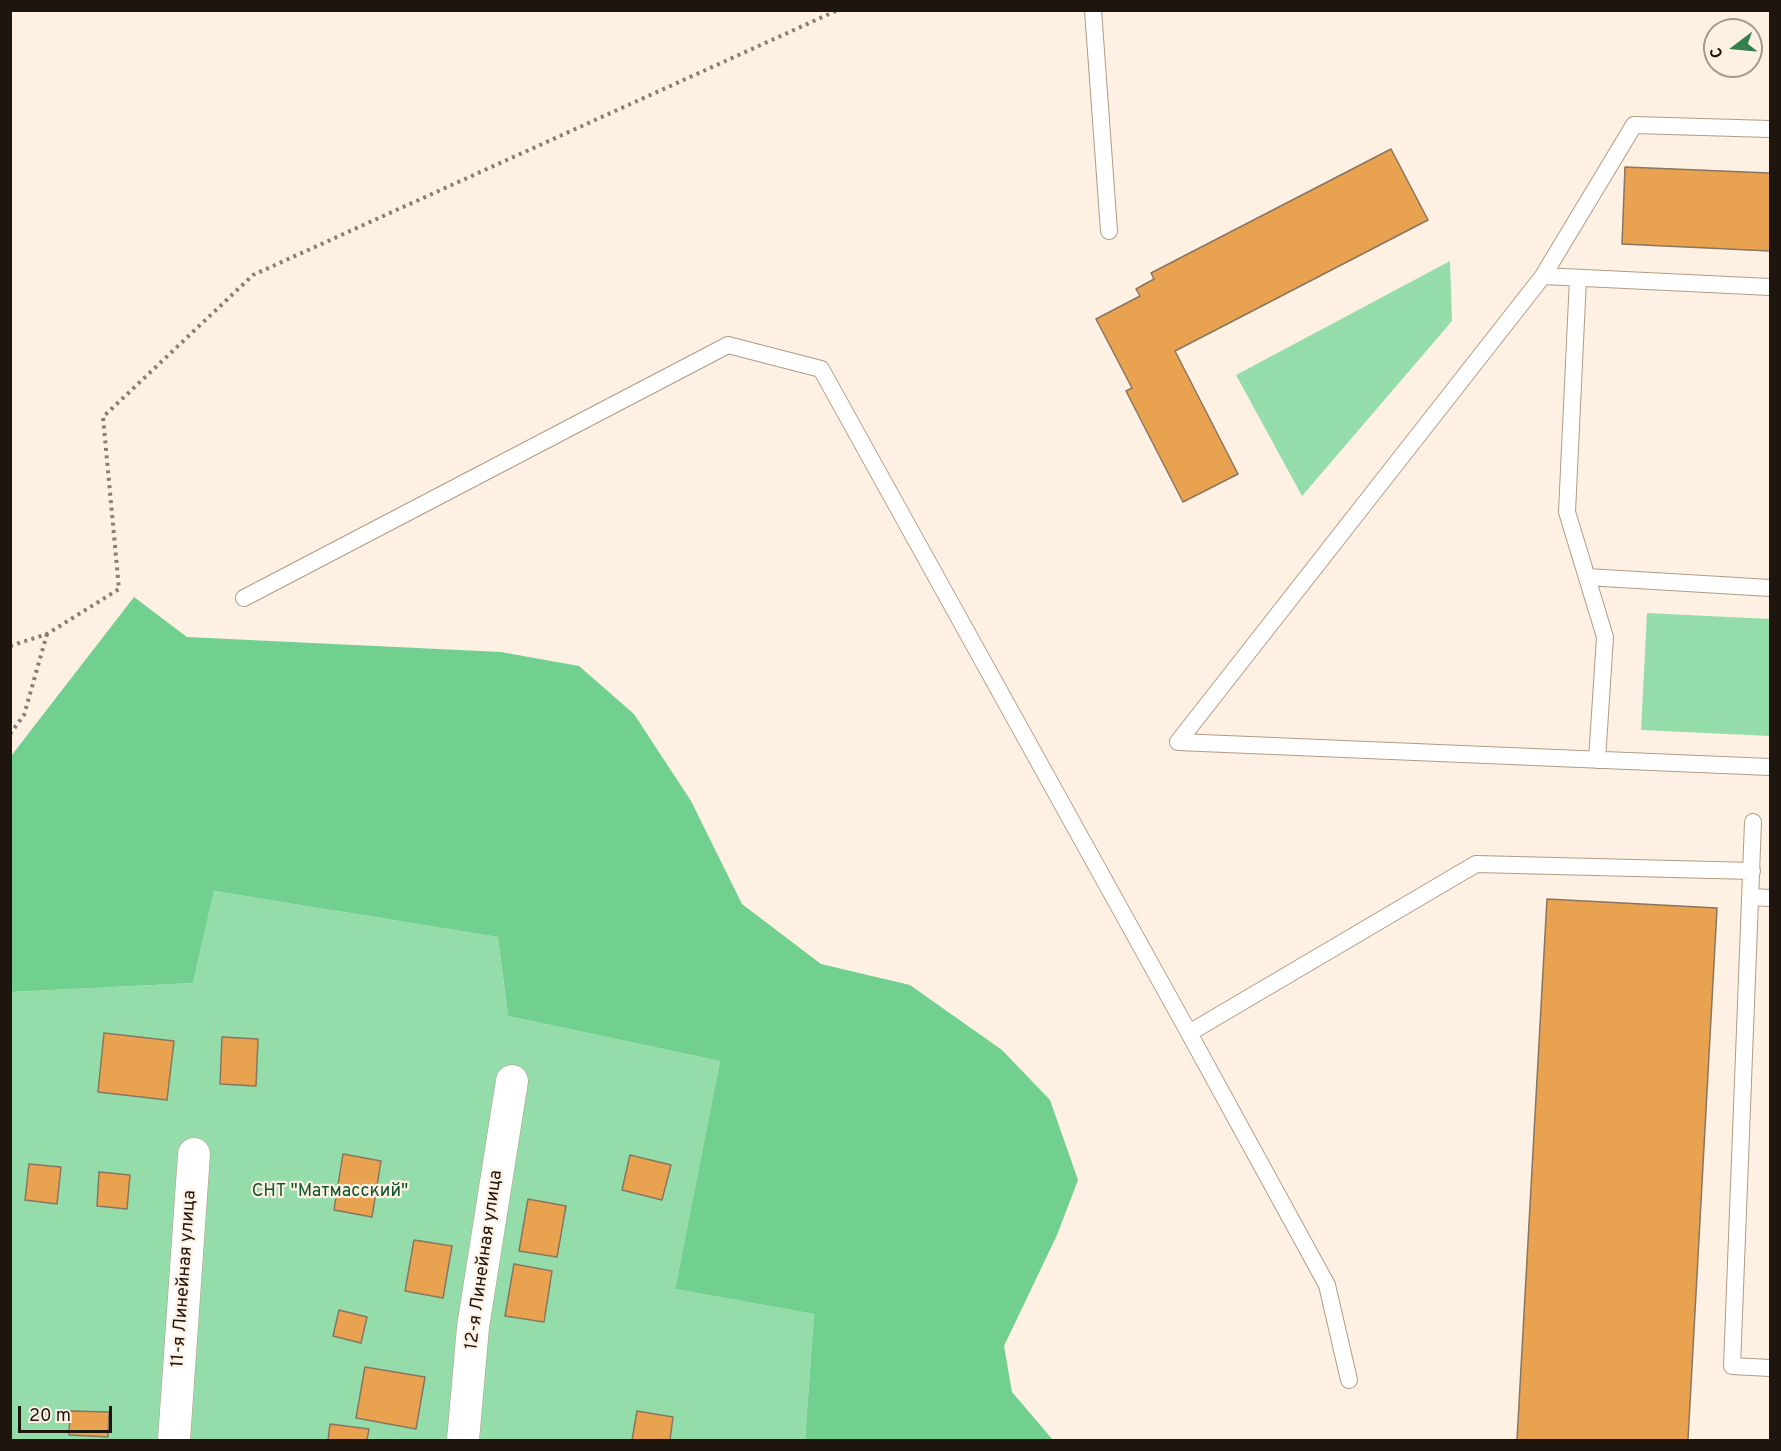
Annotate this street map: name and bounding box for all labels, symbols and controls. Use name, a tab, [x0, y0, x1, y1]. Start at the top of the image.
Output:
north arrow	[1703, 18, 1763, 78]
text: С	[1707, 45, 1729, 60]
street label: 12-я Линейная улица	[462, 1169, 508, 1351]
park label: СНТ "Матмасский"	[252, 1181, 408, 1203]
street label: 11-я Линейная улица	[168, 1190, 202, 1368]
scale bar	[21, 1394, 116, 1432]
text: 20 m	[29, 1405, 71, 1428]

